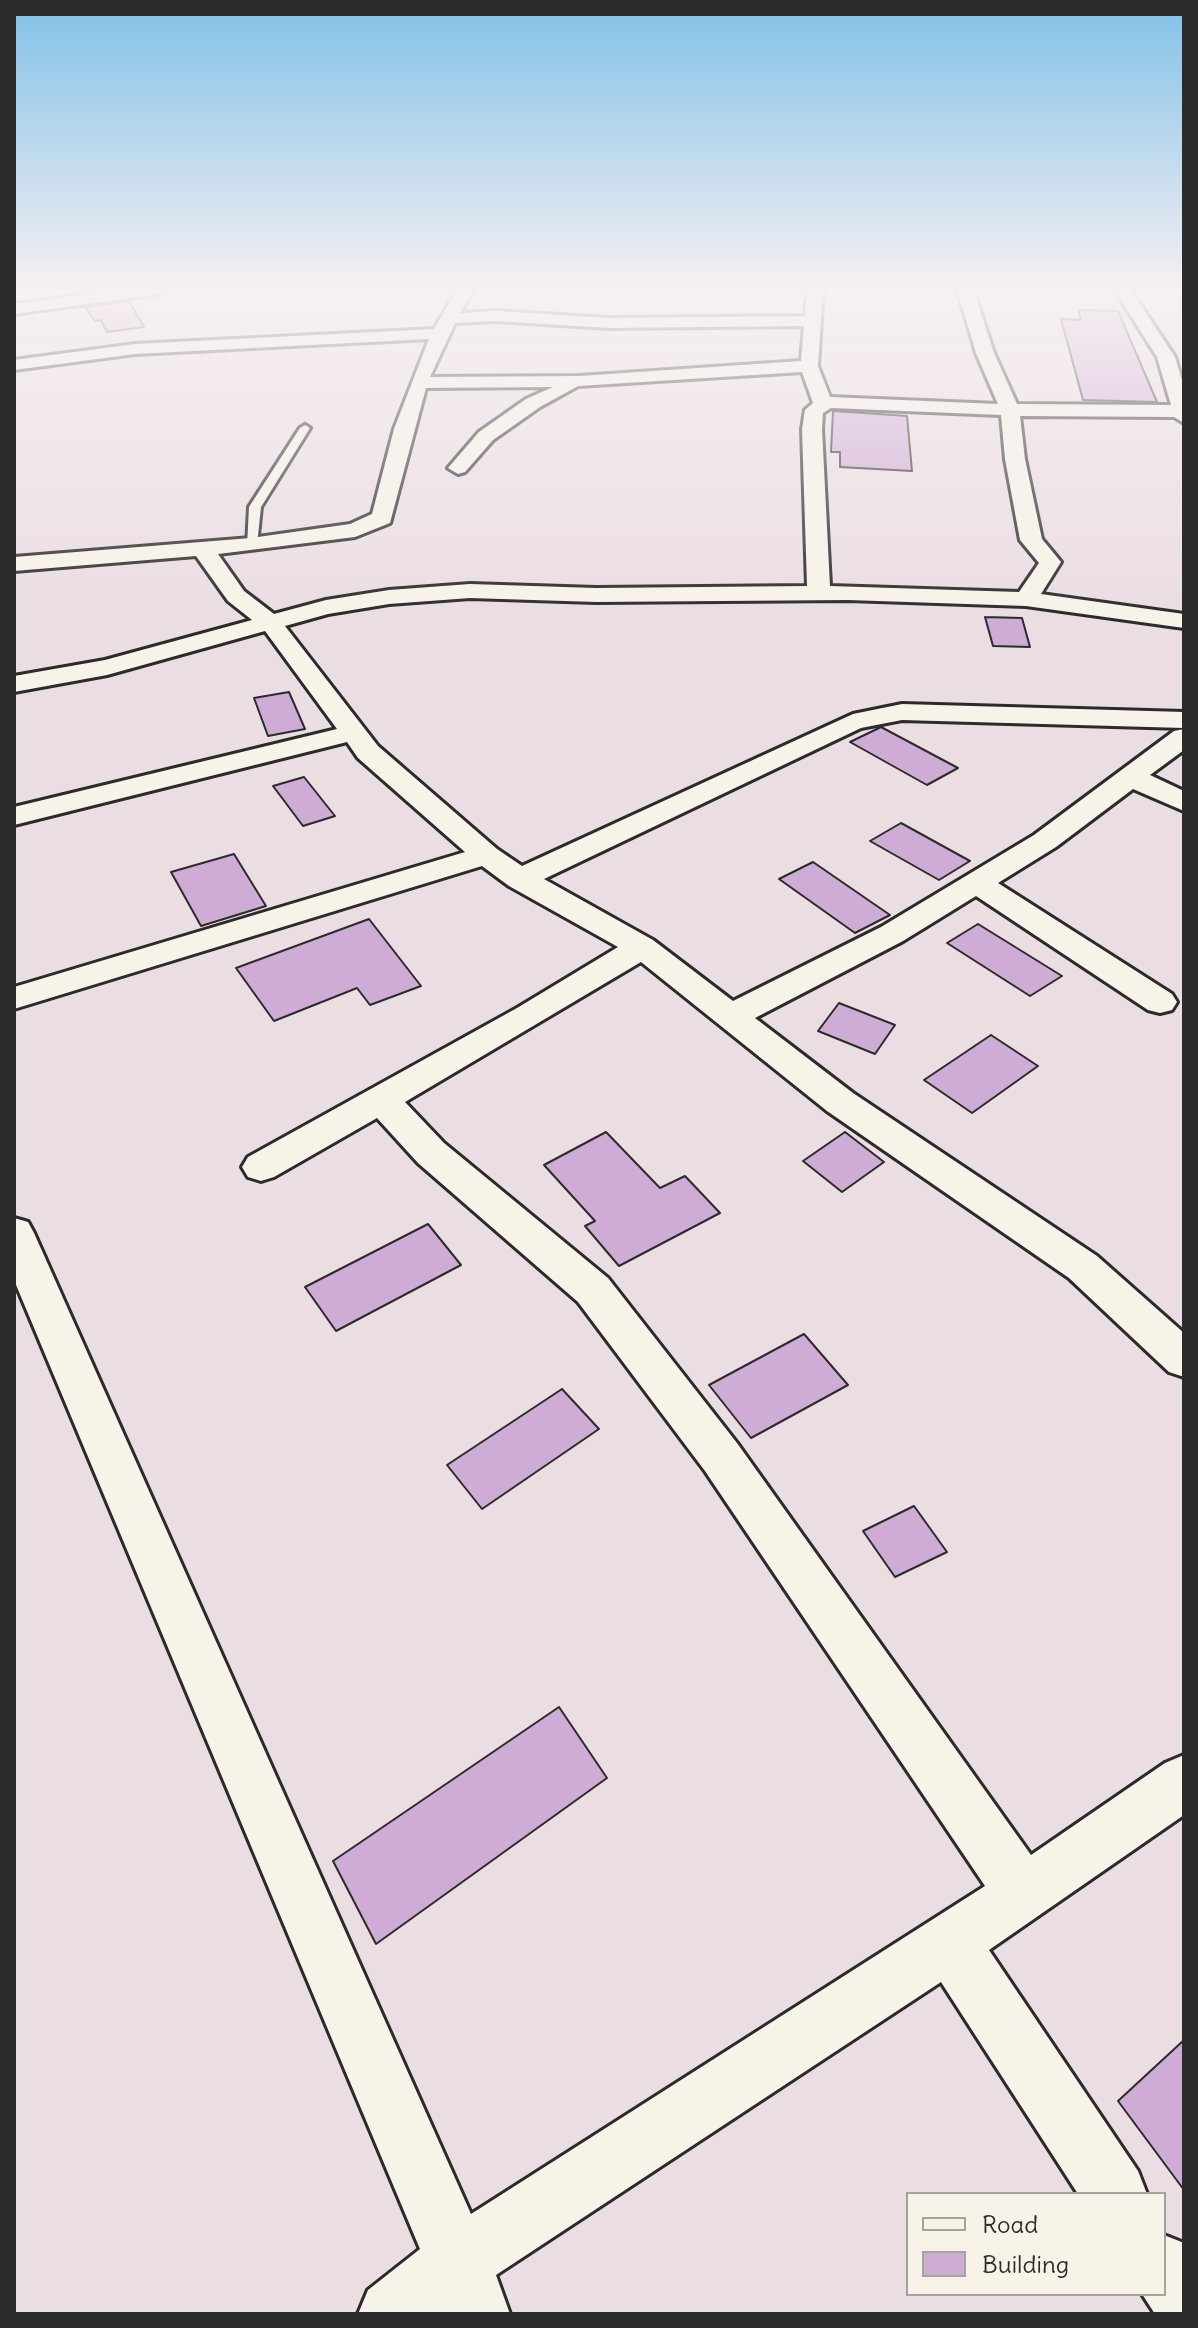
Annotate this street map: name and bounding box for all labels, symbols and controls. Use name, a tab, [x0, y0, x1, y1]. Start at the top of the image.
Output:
legend	[906, 2192, 1166, 2296]
text: Road	[982, 2209, 1038, 2239]
text: Building	[982, 2249, 1069, 2279]

